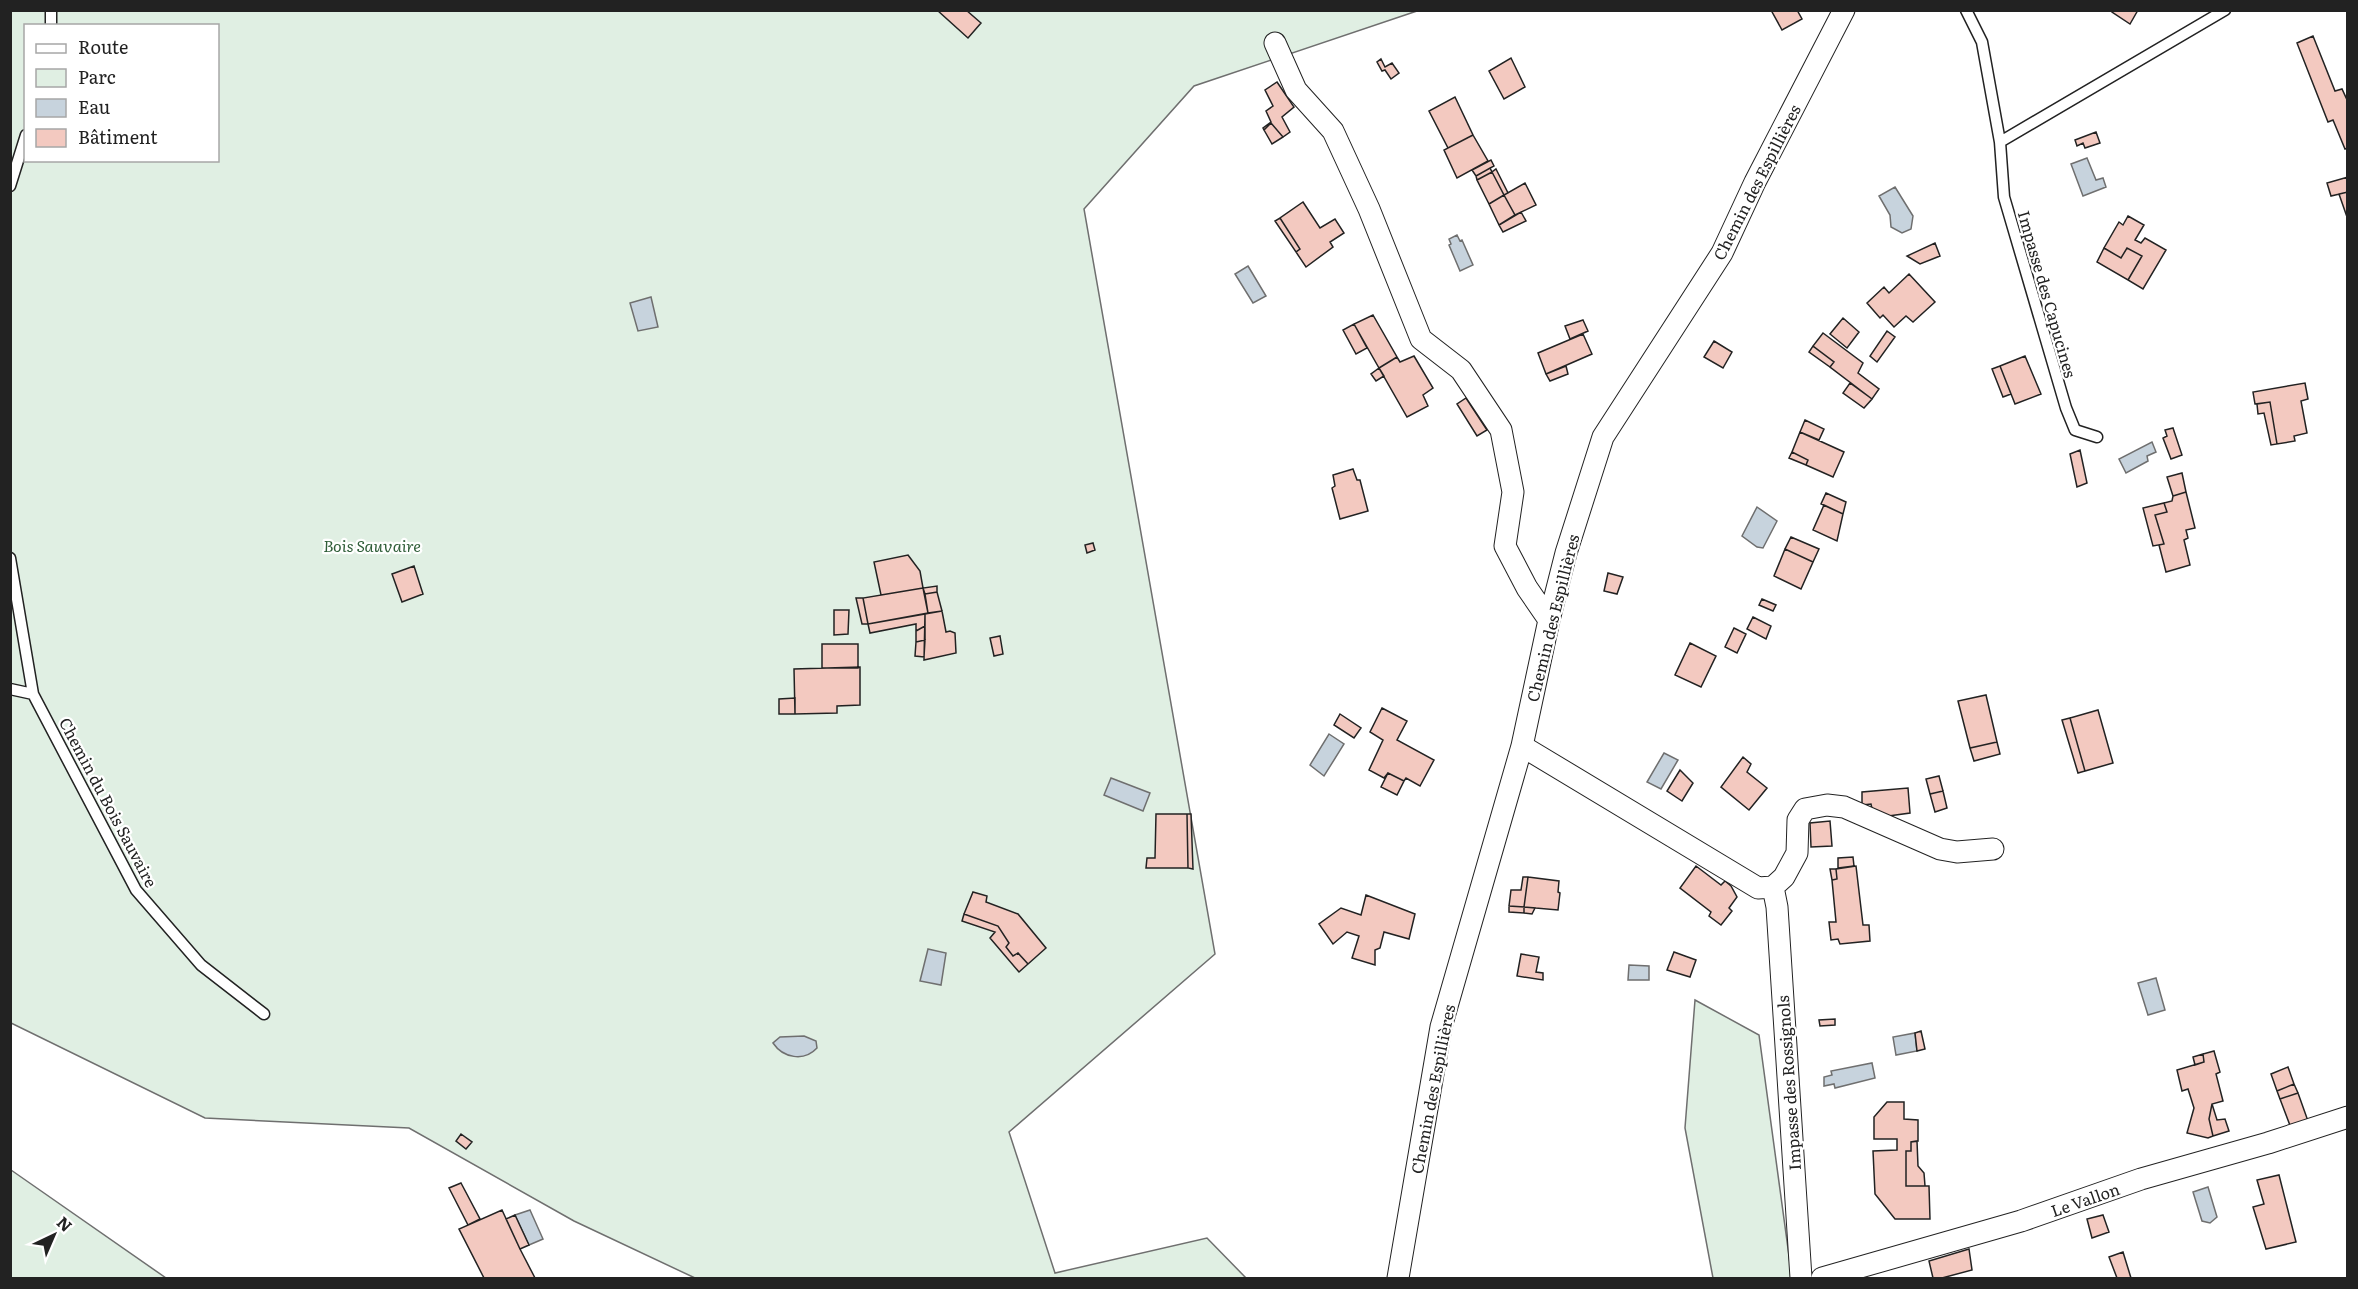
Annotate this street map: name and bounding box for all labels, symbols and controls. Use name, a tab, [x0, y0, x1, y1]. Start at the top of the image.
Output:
legend	[24, 24, 219, 162]
text: Route	[78, 33, 128, 60]
text: Parc	[78, 63, 116, 90]
text: Eau	[78, 93, 110, 120]
street label: Chemin des Espillières	[1706, 100, 1806, 264]
text: Bâtiment	[78, 123, 158, 150]
street label: Impasse des Capucines	[2013, 208, 2083, 380]
street label: Chemin des Espillières	[1520, 532, 1584, 704]
park label: Bois Sauvaire	[323, 533, 421, 557]
street label: Chemin du Bois Sauvaire	[54, 713, 164, 891]
street label: Impasse des Rossignols	[1770, 995, 1806, 1171]
street label: Chemin des Espillières	[1404, 1002, 1460, 1176]
street label: Le Vallon	[2047, 1176, 2123, 1222]
north arrow	[24, 1205, 84, 1265]
text: N	[52, 1210, 78, 1237]

